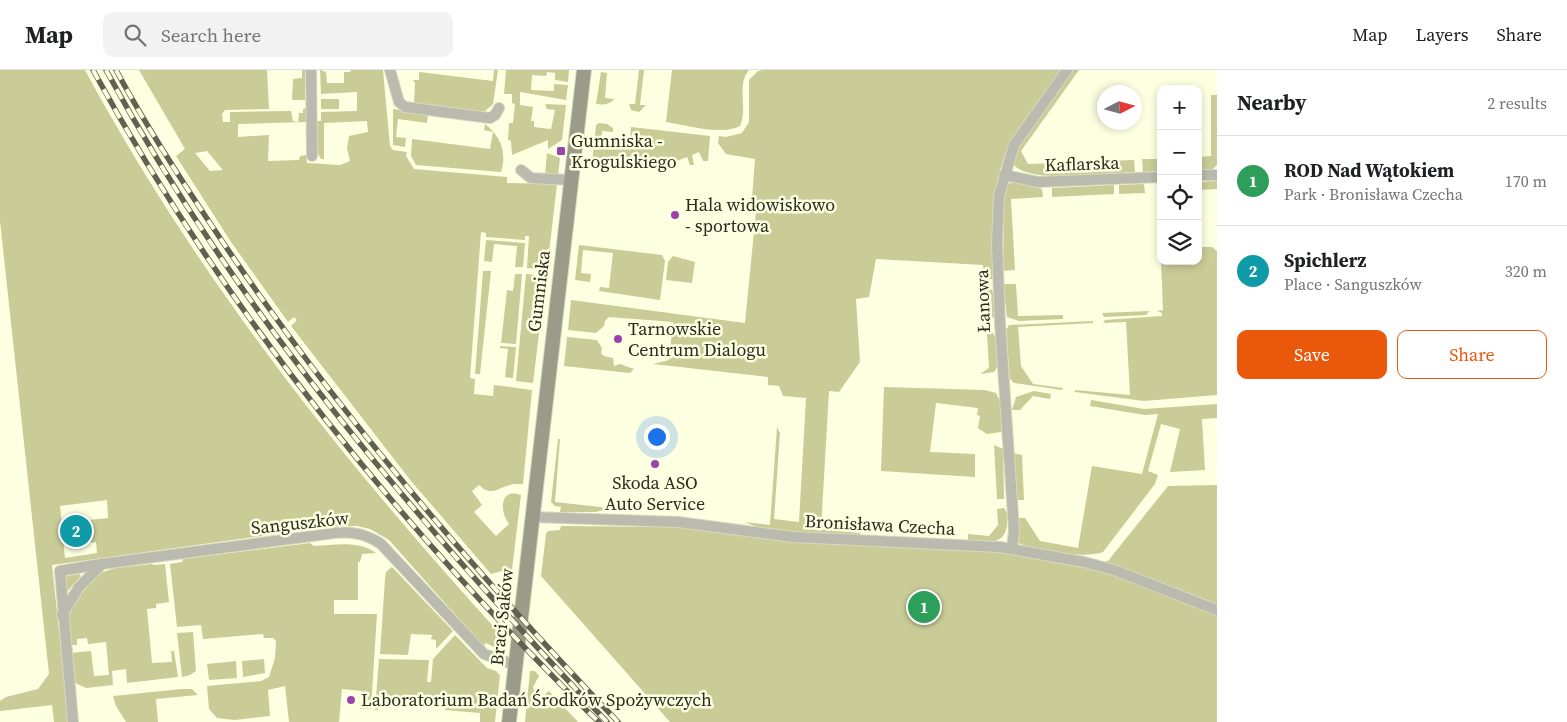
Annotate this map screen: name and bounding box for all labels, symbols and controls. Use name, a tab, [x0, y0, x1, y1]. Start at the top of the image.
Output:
search box	[103, 12, 453, 57]
text: Map	[25, 18, 73, 51]
icon: search	[121, 21, 149, 49]
text: Search here	[161, 22, 261, 48]
text: Map	[1352, 22, 1387, 47]
text: Layers	[1415, 22, 1468, 47]
text: Share	[1496, 22, 1542, 47]
north arrow	[1097, 85, 1142, 130]
map controls	[1157, 85, 1202, 265]
button: +	[1157, 85, 1202, 130]
text: Nearby	[1237, 88, 1307, 117]
text: 2 results	[1487, 92, 1547, 114]
place label: Gumniska - Krogulskiego	[571, 128, 677, 174]
button: −	[1157, 130, 1202, 175]
marker: Gumniska - Krogulskiego	[555, 145, 567, 157]
street label: Kaflarska	[1044, 150, 1121, 177]
text: ROD Nad Wątokiem	[1284, 157, 1454, 183]
text: 1	[1249, 170, 1257, 192]
text: 170 m	[1505, 170, 1547, 192]
button: locate	[1157, 175, 1202, 220]
text: Park · Bronisława Czecha	[1284, 183, 1463, 205]
place label: Hala widowiskowo - sportowa	[685, 192, 835, 238]
marker: Hala widowiskowo - sportowa	[669, 209, 681, 221]
button: layers	[1157, 220, 1202, 265]
text: Spichlerz	[1284, 247, 1366, 273]
street label: Gumniska	[521, 248, 556, 333]
text: 2	[1249, 260, 1257, 282]
text: 320 m	[1505, 260, 1547, 282]
street label: Łanowa	[969, 268, 996, 333]
text: Place · Sanguszków	[1284, 273, 1422, 295]
place label: Tarnowskie Centrum Dialogu	[628, 316, 766, 362]
button: Save	[1237, 330, 1387, 379]
button: Share	[1397, 330, 1547, 379]
marker: Tarnowskie Centrum Dialogu	[612, 333, 624, 345]
your location	[644, 424, 670, 450]
marker: Skoda ASO Auto Service	[649, 458, 661, 470]
place label: Skoda ASO Auto Service	[605, 470, 705, 516]
street label: Sanguszków	[250, 505, 350, 540]
street label: Bronisława Czecha	[804, 508, 957, 541]
pin: 2	[60, 512, 92, 550]
street label: Braci Saków	[484, 567, 519, 667]
pin: 1	[908, 588, 940, 626]
place label: Laboratorium Badań Środków Spożywczych	[361, 687, 712, 712]
marker: Laboratorium Badań Środków Spożywczych	[345, 694, 357, 706]

